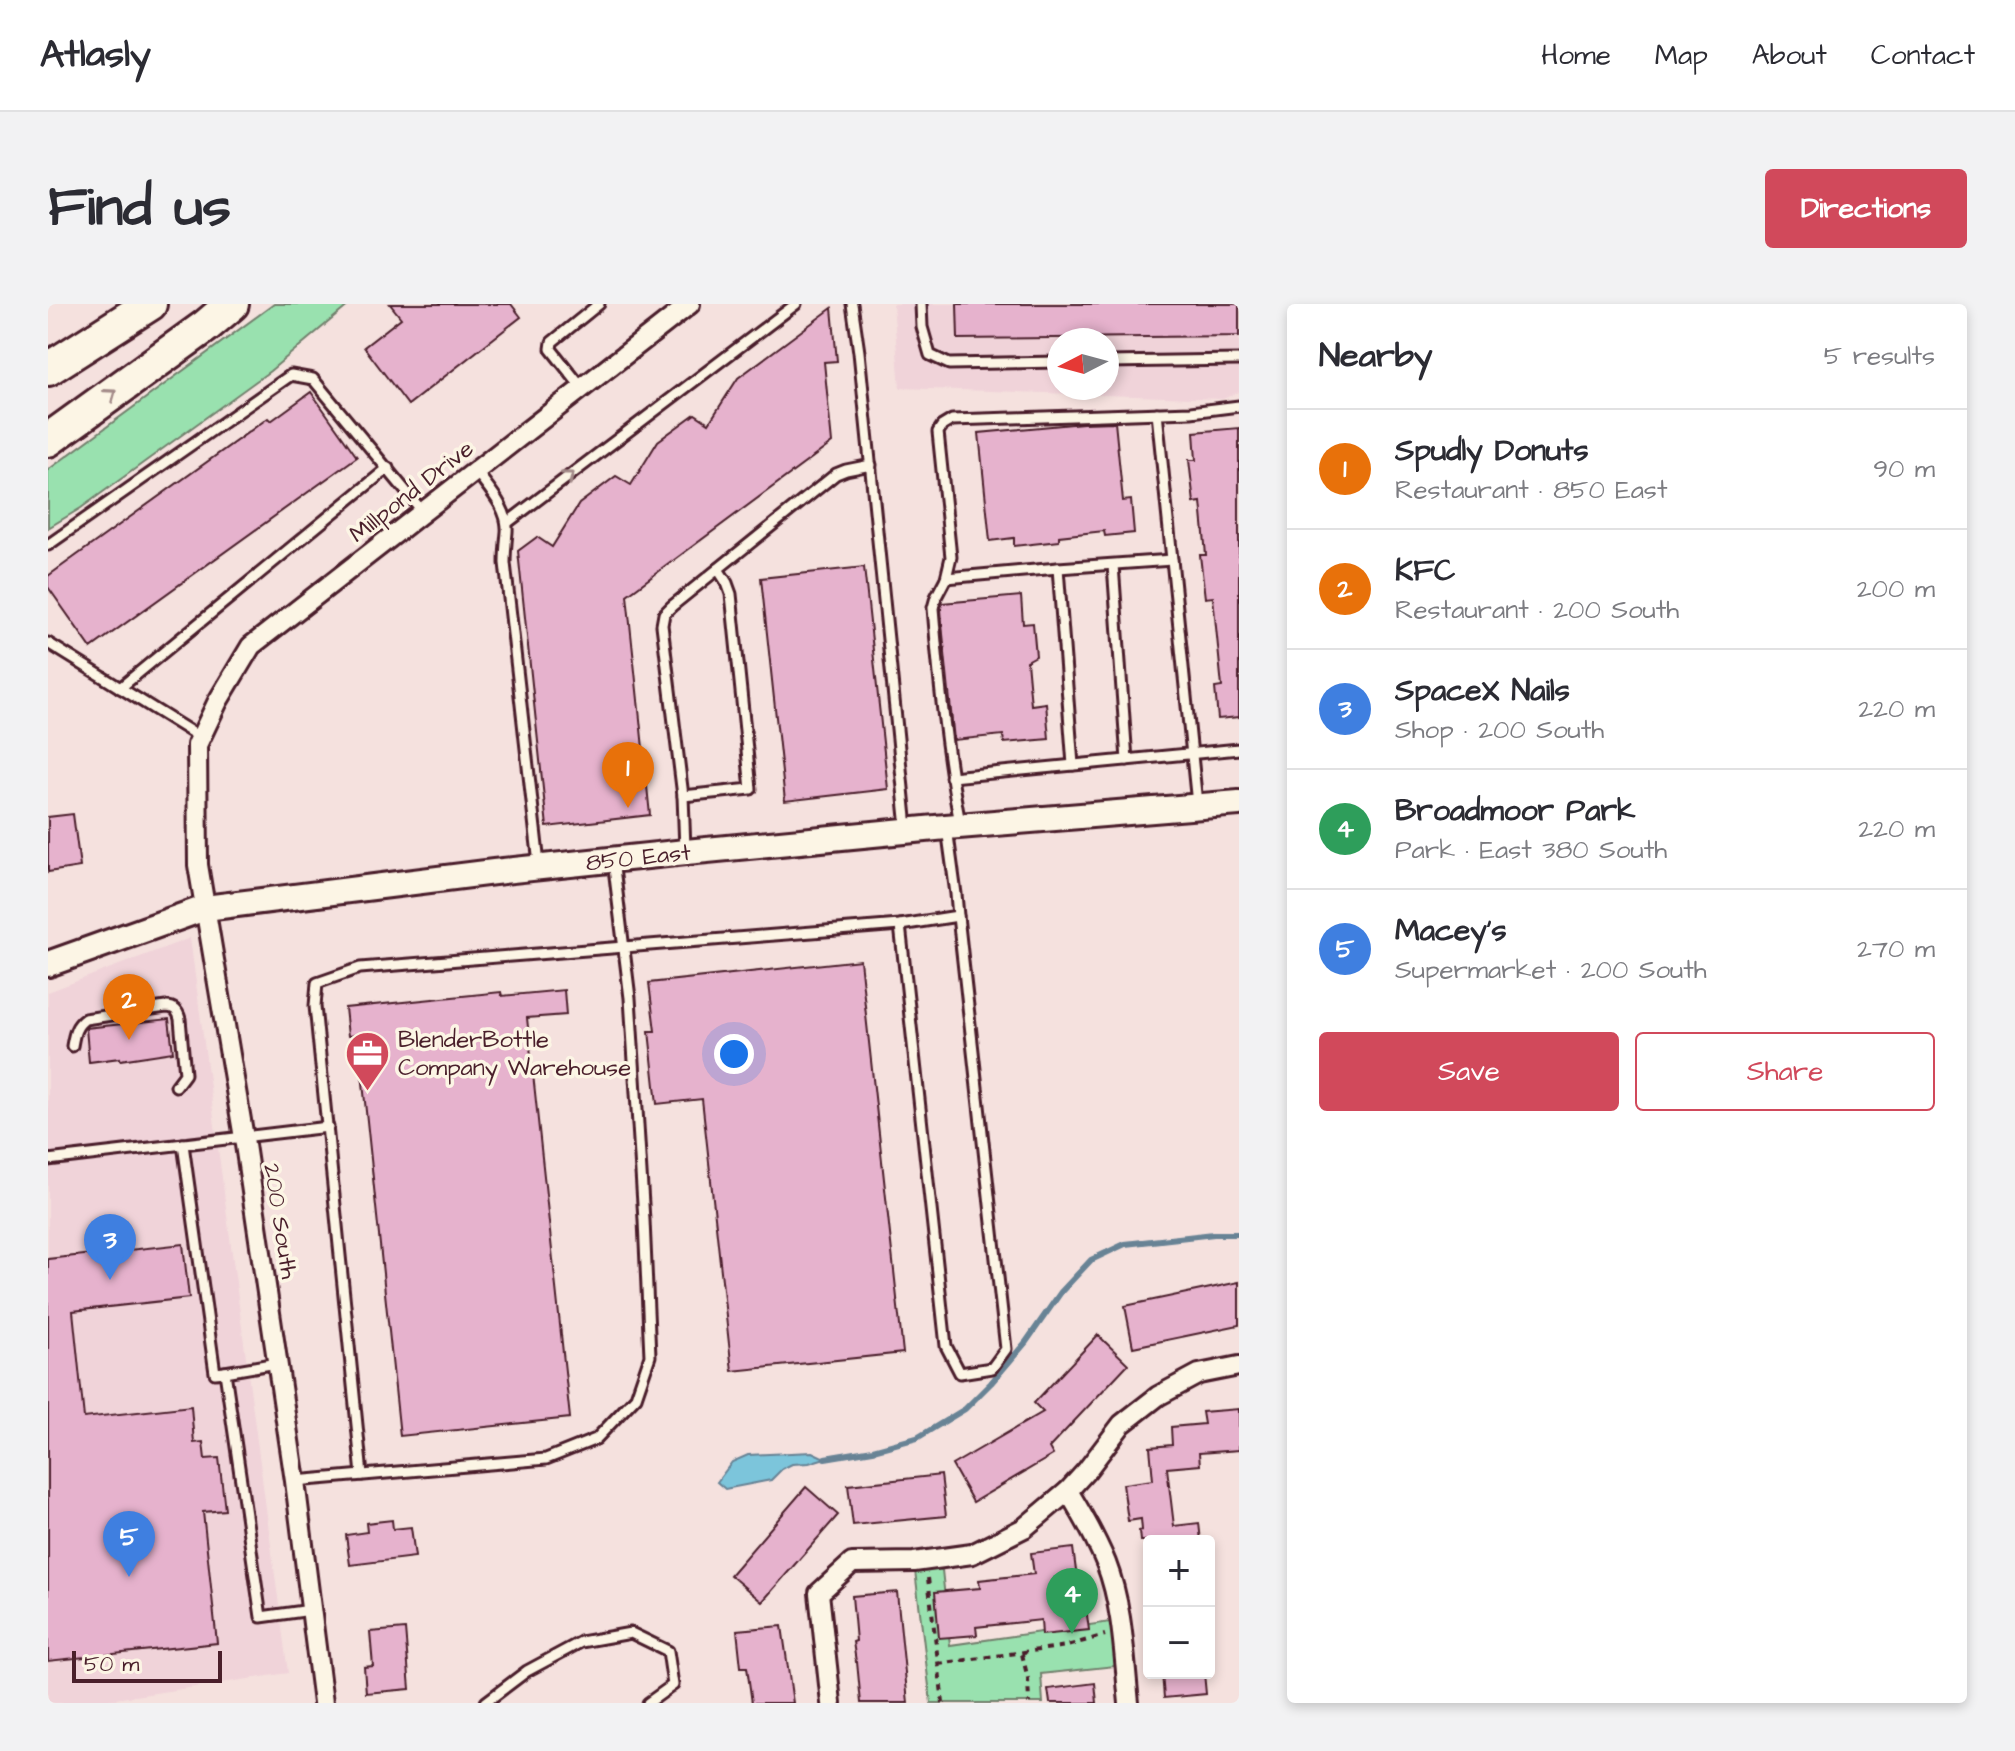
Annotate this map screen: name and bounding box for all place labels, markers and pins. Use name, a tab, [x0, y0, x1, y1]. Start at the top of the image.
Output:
pin: 1	[602, 742, 654, 808]
pin: 2	[103, 974, 155, 1040]
place label: BlenderBottle Company Warehouse	[398, 1023, 631, 1086]
office icon: BlenderBottle Company Warehouse	[343, 1029, 391, 1092]
pin: 3	[84, 1214, 136, 1280]
pin: 5	[103, 1511, 155, 1577]
pin: 4	[1046, 1568, 1098, 1634]

